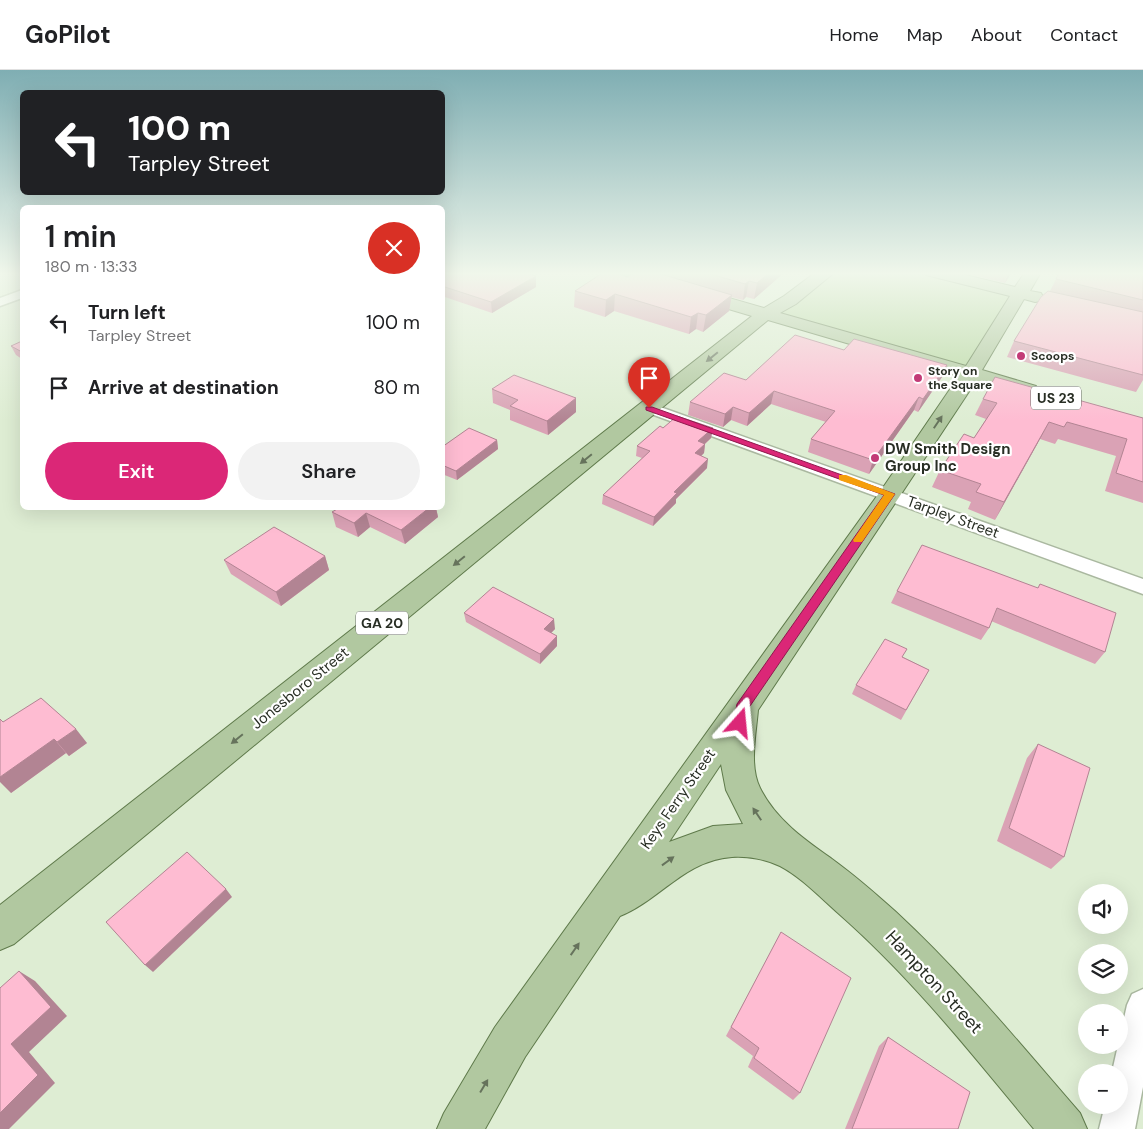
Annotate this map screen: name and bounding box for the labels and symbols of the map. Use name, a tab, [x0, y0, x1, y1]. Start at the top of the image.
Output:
place label: Scoops	[1031, 348, 1074, 364]
marker: Scoops	[1015, 350, 1027, 362]
one-way arrow	[706, 351, 719, 362]
pin	[628, 357, 670, 408]
place label: Story on the Square	[928, 363, 992, 393]
marker: Story on the Square	[912, 372, 924, 384]
road number: US 23	[1031, 386, 1081, 409]
one-way arrow	[933, 416, 942, 429]
place label: DW Smith Design Group Inc	[885, 439, 1010, 476]
marker: DW Smith Design Group Inc	[869, 452, 881, 464]
one-way arrow	[580, 453, 593, 464]
street label: Tarpley Street	[904, 491, 1002, 543]
one-way arrow	[453, 555, 466, 566]
road number: GA 20	[356, 612, 408, 634]
street label: Jonesboro Street	[247, 642, 353, 734]
position arrow	[713, 696, 765, 748]
one-way arrow	[231, 734, 244, 745]
street label: Keys Ferry Street	[636, 745, 720, 853]
one-way arrow	[752, 807, 762, 821]
one-way arrow	[661, 856, 675, 866]
street label: Hampton Street	[880, 925, 988, 1039]
one-way arrow	[570, 942, 580, 955]
one-way arrow	[479, 1080, 488, 1093]

